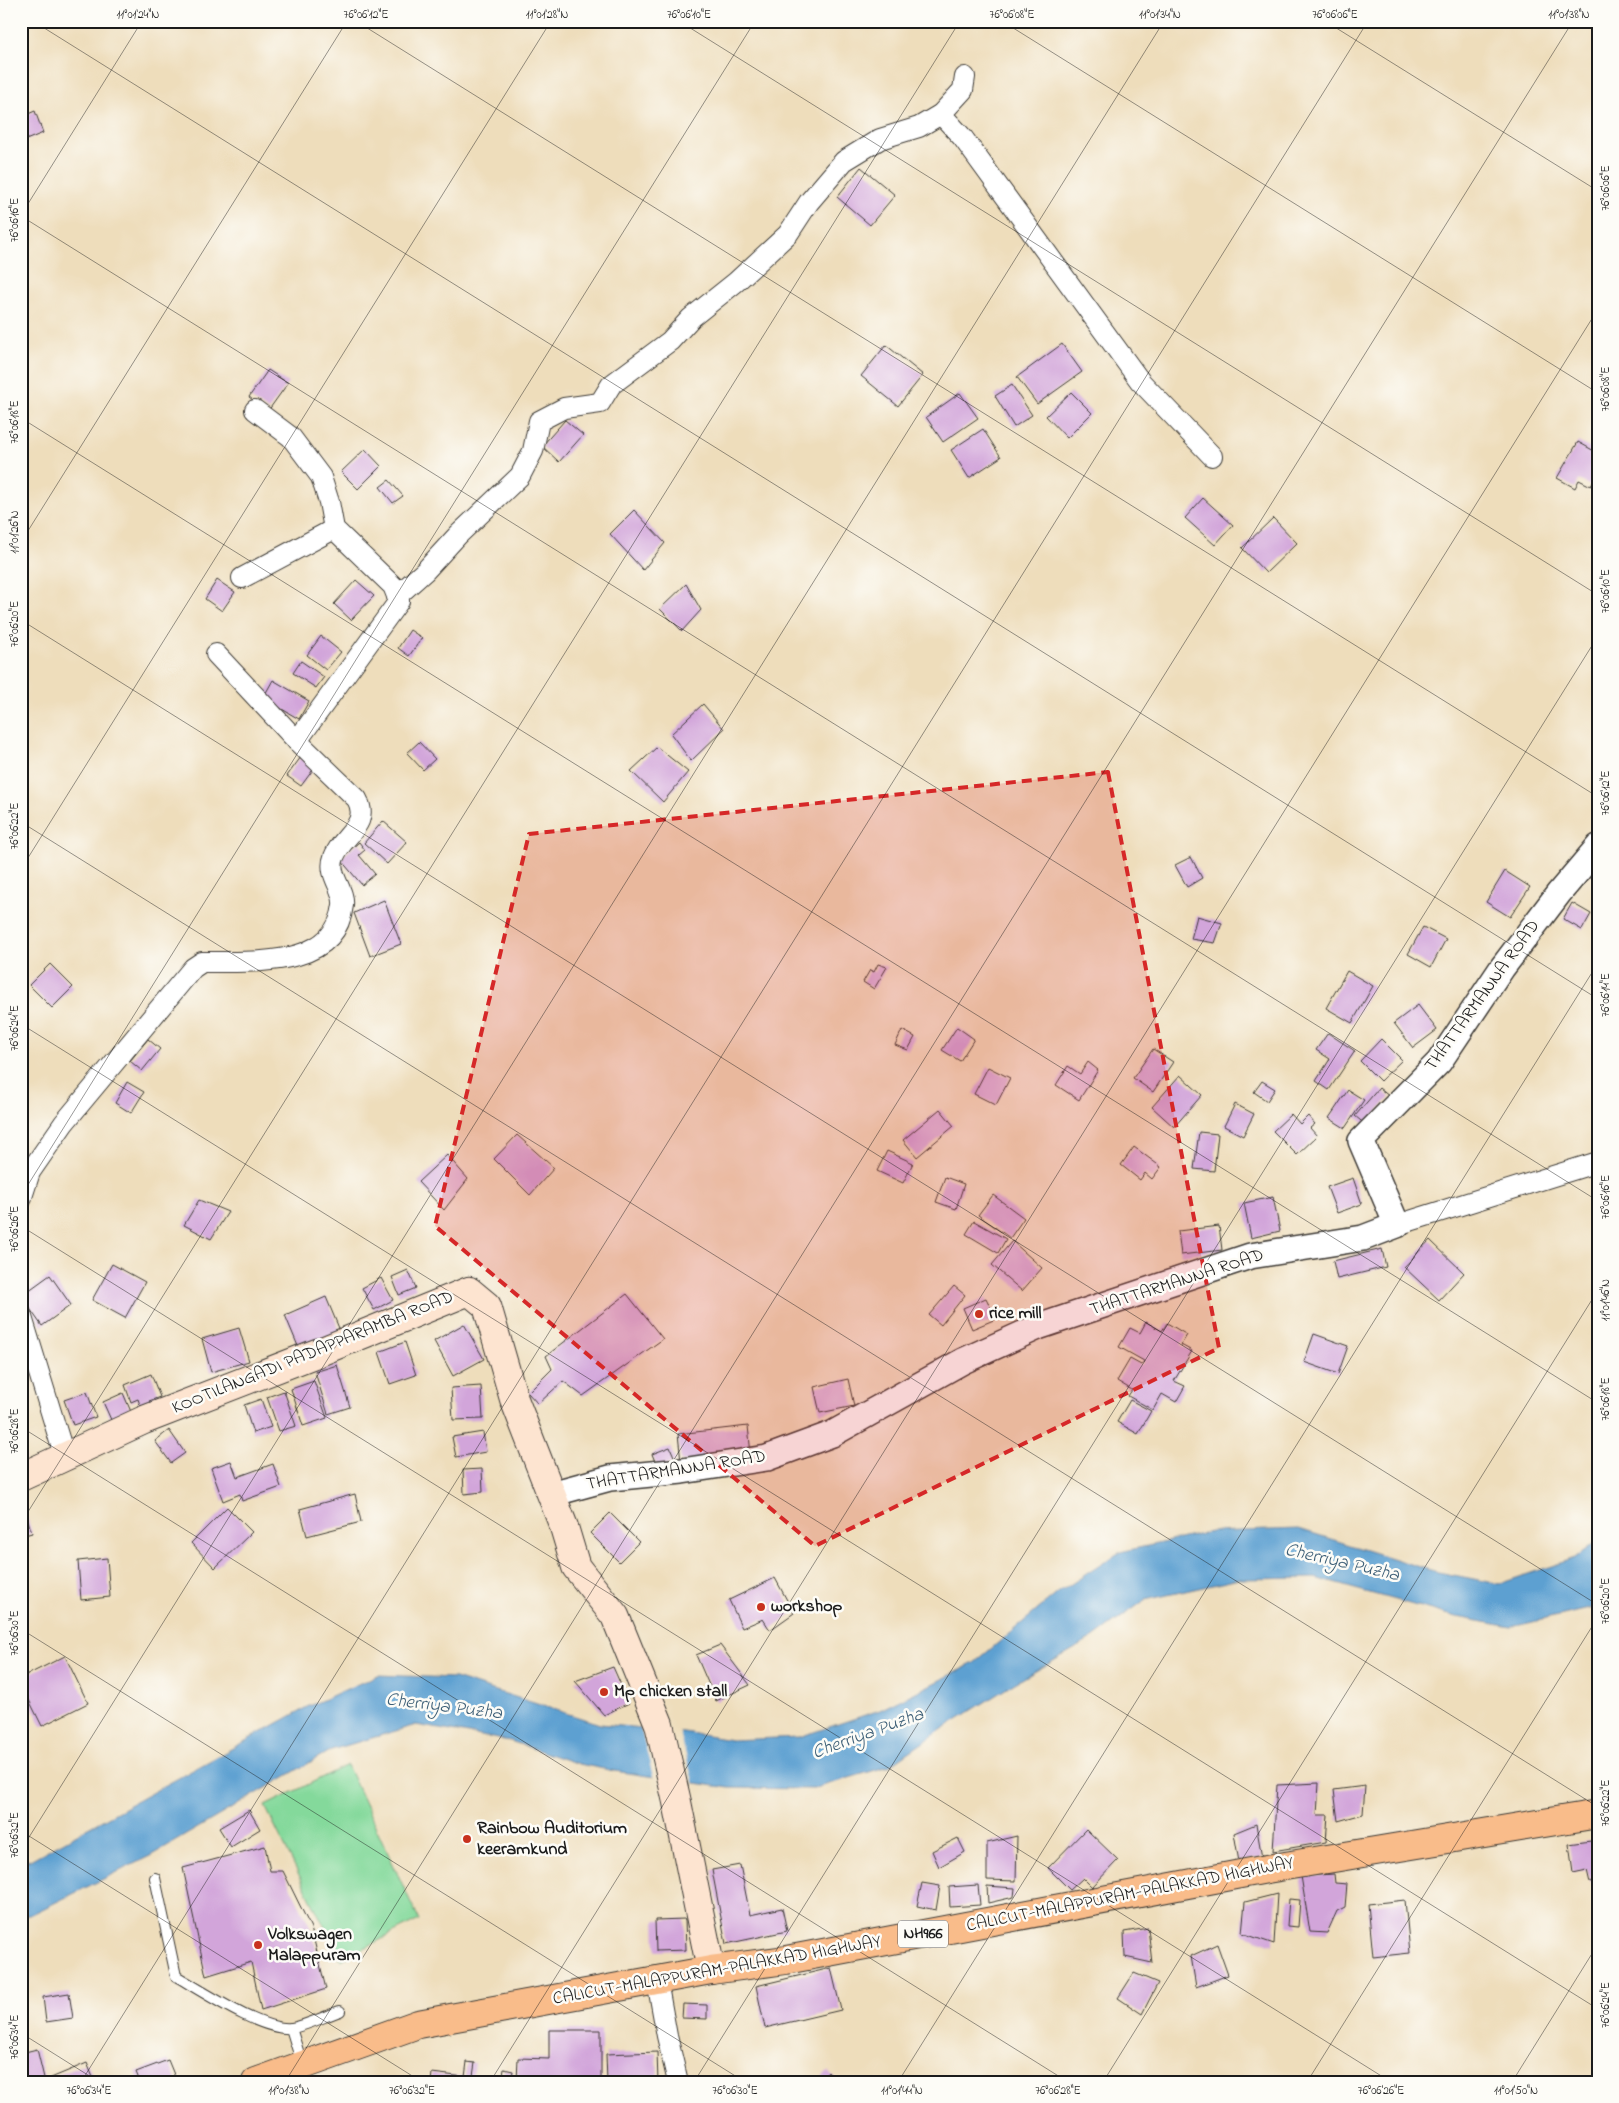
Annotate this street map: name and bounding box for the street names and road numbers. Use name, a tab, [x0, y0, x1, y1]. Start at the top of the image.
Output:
street label: THATTARMANNA ROAD	[1419, 915, 1547, 1077]
street label: THATTARMANNA ROAD	[1087, 1243, 1267, 1323]
street label: KOOTILANGADI PADAPPARAMBA ROAD	[168, 1284, 458, 1422]
street label: THATTARMANNA ROAD	[584, 1444, 768, 1498]
street label: CALICUT-MALAPPURAM-PALAKKAD HIGHWAY	[964, 1850, 1297, 1940]
road number: NH966	[898, 1920, 948, 1948]
street label: CALICUT-MALAPPURAM-PALAKKAD HIGHWAY	[551, 1929, 884, 2013]

